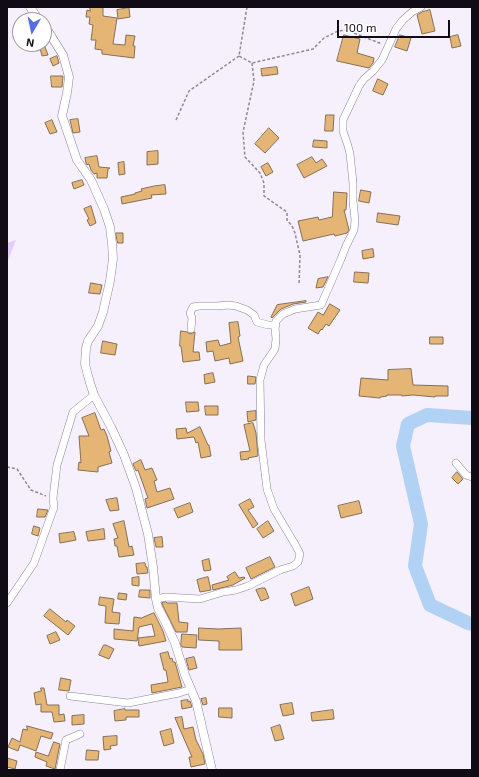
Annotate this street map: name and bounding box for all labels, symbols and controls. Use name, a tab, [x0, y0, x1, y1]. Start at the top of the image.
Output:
north arrow	[12, 12, 52, 52]
scale bar	[339, 12, 452, 38]
text: 100 m	[344, 20, 376, 34]
text: N	[25, 36, 35, 50]

